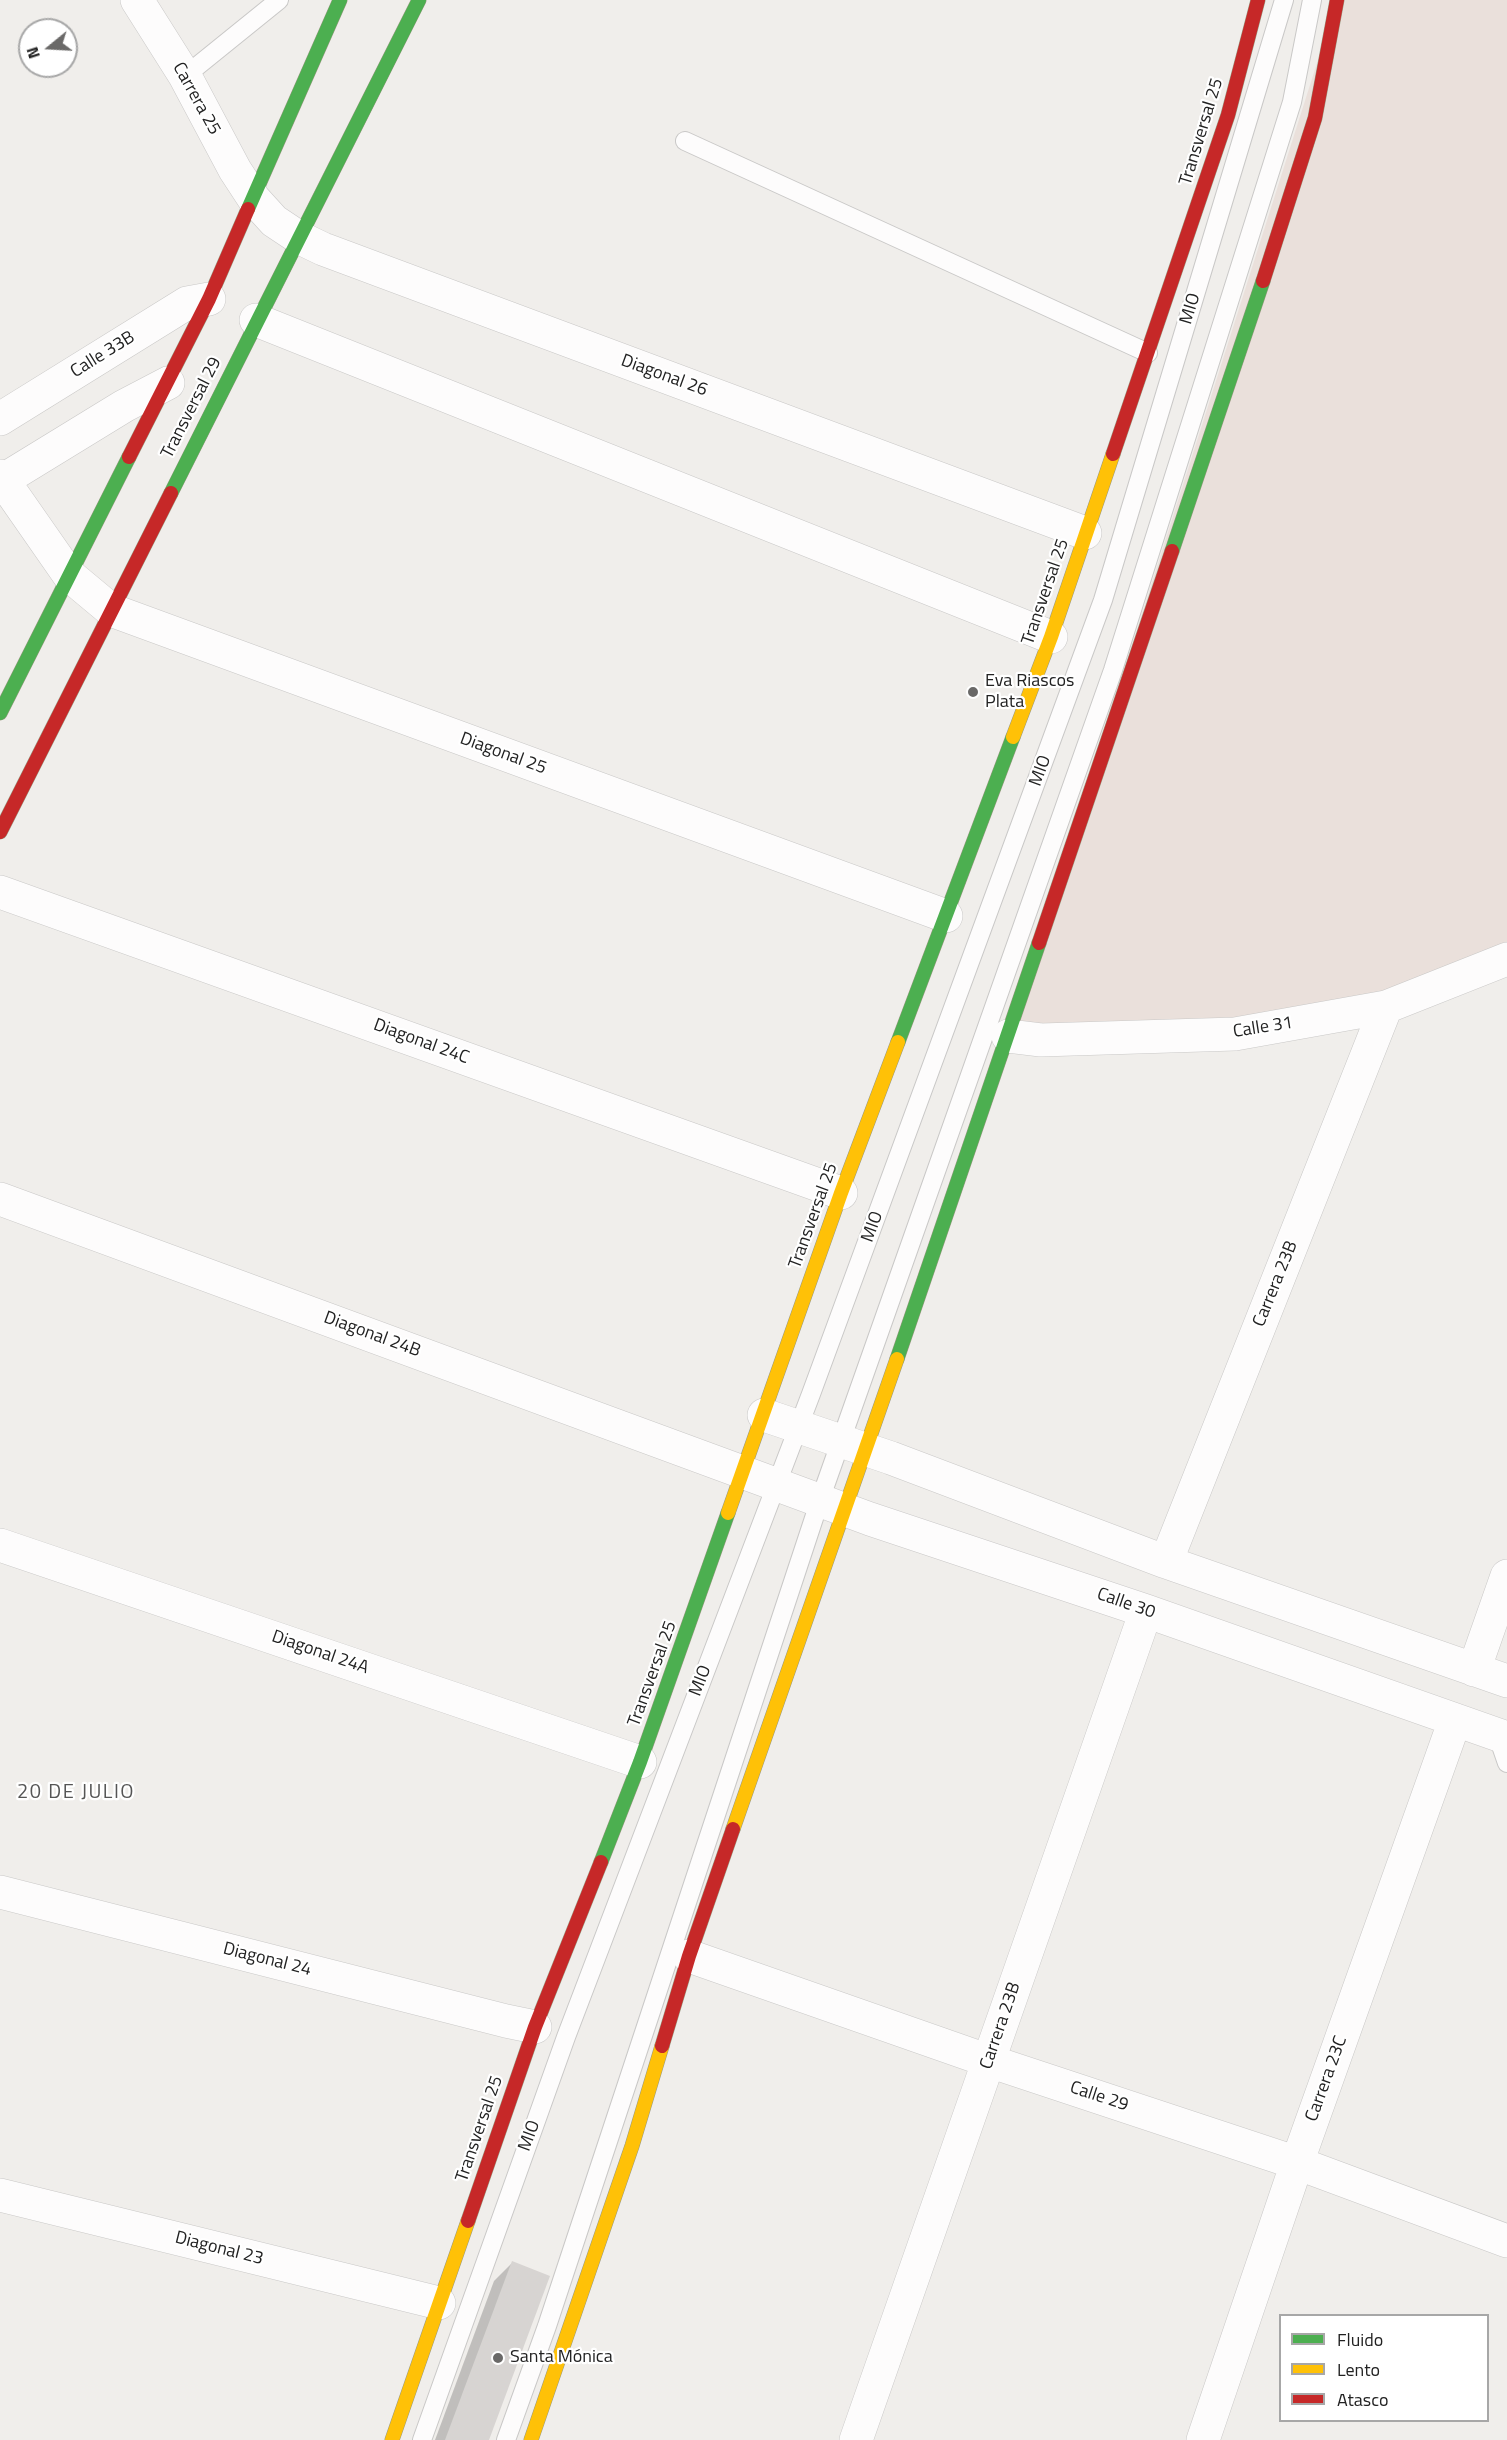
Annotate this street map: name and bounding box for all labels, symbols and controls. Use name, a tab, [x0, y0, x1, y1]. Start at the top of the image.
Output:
north arrow	[18, 18, 78, 78]
text: N	[20, 44, 46, 62]
street label: Carrera 25	[167, 59, 225, 139]
street label: Transversal 25	[1176, 76, 1228, 188]
street label: MIO	[1176, 291, 1206, 327]
street label: Calle 33B	[67, 327, 139, 383]
street label: Diagonal 26	[618, 350, 710, 402]
street label: Transversal 29	[157, 354, 227, 462]
street label: Transversal 25	[1018, 536, 1074, 648]
place label: Eva Riascos Plata	[985, 671, 1074, 714]
marker: Eva Riascos Plata	[966, 685, 980, 699]
street label: Diagonal 25	[457, 728, 549, 780]
street label: MIO	[1025, 753, 1057, 789]
street label: Calle 31	[1232, 1013, 1294, 1043]
street label: Diagonal 24C	[370, 1015, 472, 1069]
street label: Transversal 25	[785, 1160, 843, 1272]
street label: MIO	[857, 1209, 889, 1245]
street label: Carrera 23B	[1249, 1238, 1303, 1330]
street label: Diagonal 24B	[321, 1308, 423, 1362]
street label: Calle 30	[1094, 1584, 1158, 1624]
street label: Transversal 25	[624, 1618, 682, 1730]
street label: Diagonal 24A	[269, 1626, 371, 1680]
street label: MIO	[685, 1662, 717, 1700]
district label: 20 DE JULIO	[17, 1781, 135, 1805]
street label: Diagonal 24	[221, 1939, 313, 1981]
street label: Carrera 23B	[976, 1980, 1026, 2072]
street label: Carrera 23C	[1302, 2033, 1352, 2125]
street label: Transversal 25	[452, 2073, 508, 2185]
street label: Calle 29	[1067, 2077, 1131, 2117]
street label: MIO	[514, 2118, 546, 2154]
street label: Diagonal 23	[173, 2228, 265, 2270]
legend	[1279, 2314, 1489, 2422]
text: Fluido	[1337, 2326, 1383, 2353]
place label: Santa Mónica	[510, 2347, 613, 2369]
marker: Santa Mónica	[491, 2351, 505, 2365]
text: Lento	[1337, 2356, 1380, 2383]
text: Atasco	[1337, 2386, 1388, 2413]

